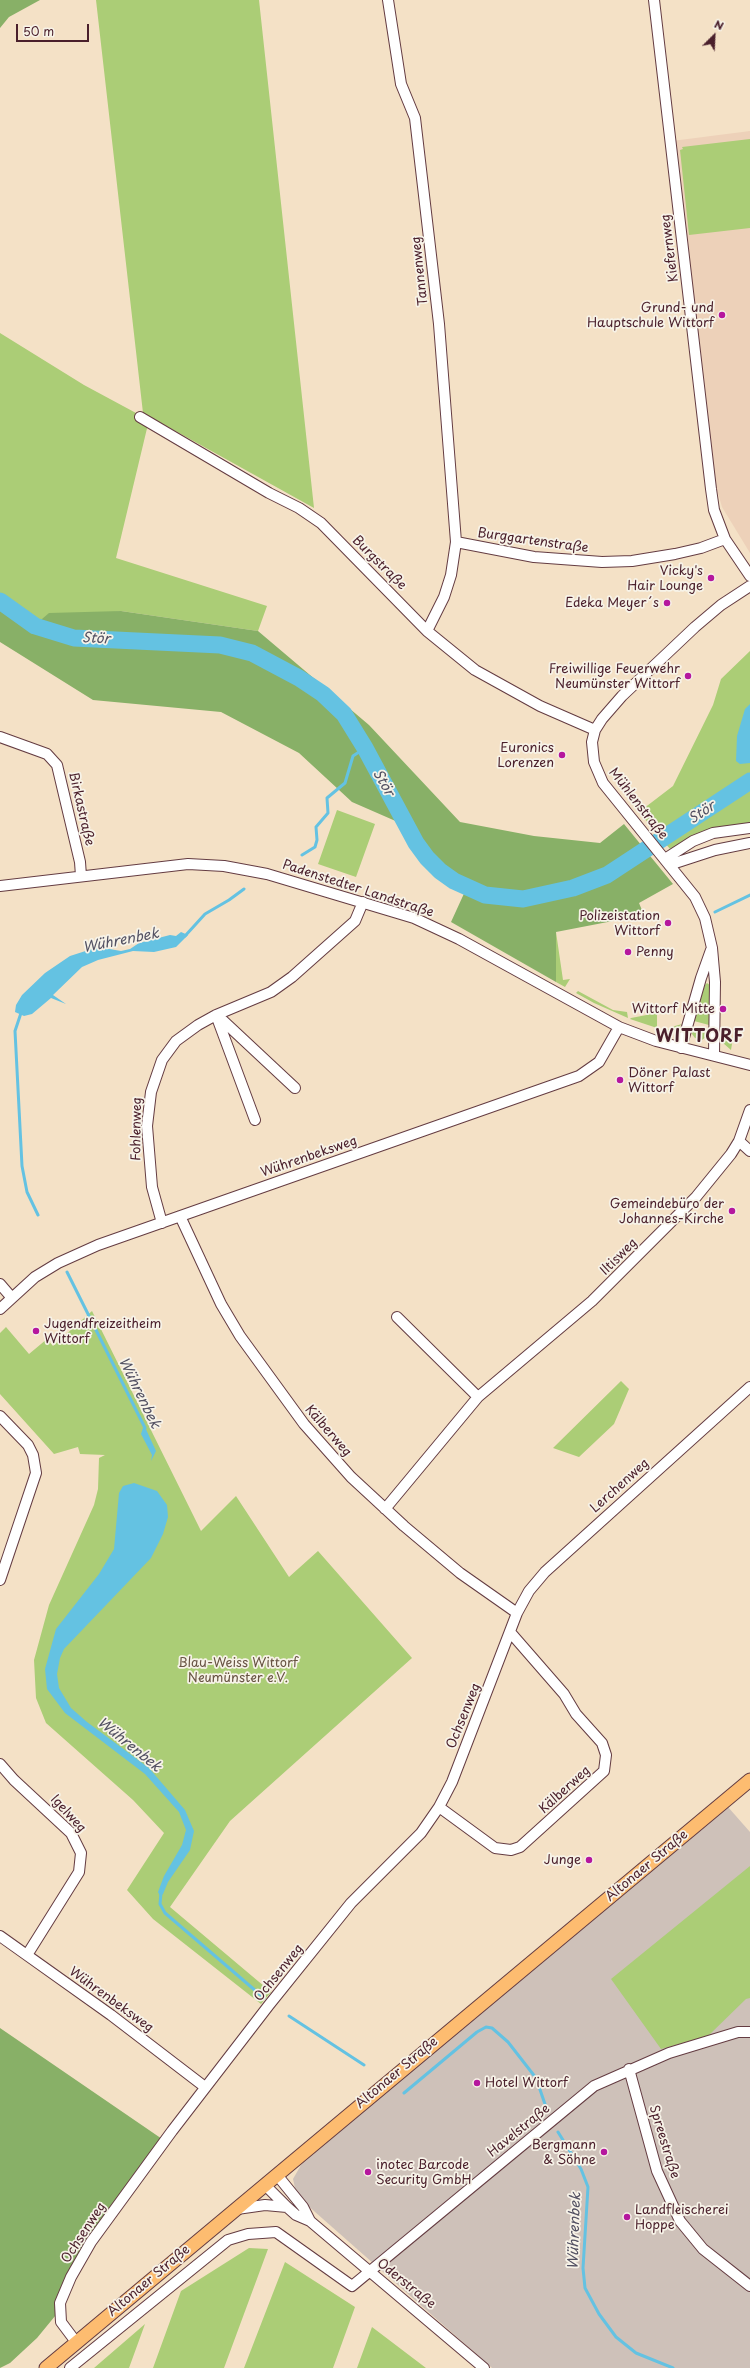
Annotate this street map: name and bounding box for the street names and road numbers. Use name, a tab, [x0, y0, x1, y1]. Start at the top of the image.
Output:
street label: Kiefernweg	[658, 213, 682, 283]
street label: Tannenweg	[409, 236, 431, 306]
street label: Burggartenstraße	[477, 525, 589, 557]
street label: Burgstraße	[349, 533, 409, 593]
street label: Mühlenstraße	[605, 765, 671, 843]
street label: Birkastraße	[65, 771, 97, 847]
street label: Padenstedter Landstraße	[280, 857, 436, 921]
street label: Fohlenweg	[129, 1097, 145, 1161]
street label: Wührenbeksweg	[259, 1133, 359, 1181]
street label: Iltisweg	[597, 1235, 641, 1279]
street label: Kälberweg	[301, 1402, 355, 1460]
street label: Lerchenweg	[587, 1456, 653, 1516]
street label: Ochsenweg	[444, 1681, 484, 1751]
street label: Kälberweg	[536, 1763, 594, 1817]
street label: Igelweg	[47, 1792, 89, 1836]
street label: Altonaer Straße	[603, 1827, 691, 1905]
street label: Ochsenweg	[251, 1941, 307, 2005]
street label: Wührenbeksweg	[66, 1964, 156, 2036]
street label: Altonaer Straße	[353, 2034, 441, 2112]
street label: Havelstraße	[485, 2101, 553, 2161]
street label: Spreestraße	[645, 2103, 683, 2181]
street label: Ochsenweg	[59, 2200, 109, 2266]
street label: Altonaer Straße	[105, 2242, 193, 2320]
street label: Oderstraße	[374, 2256, 438, 2312]

